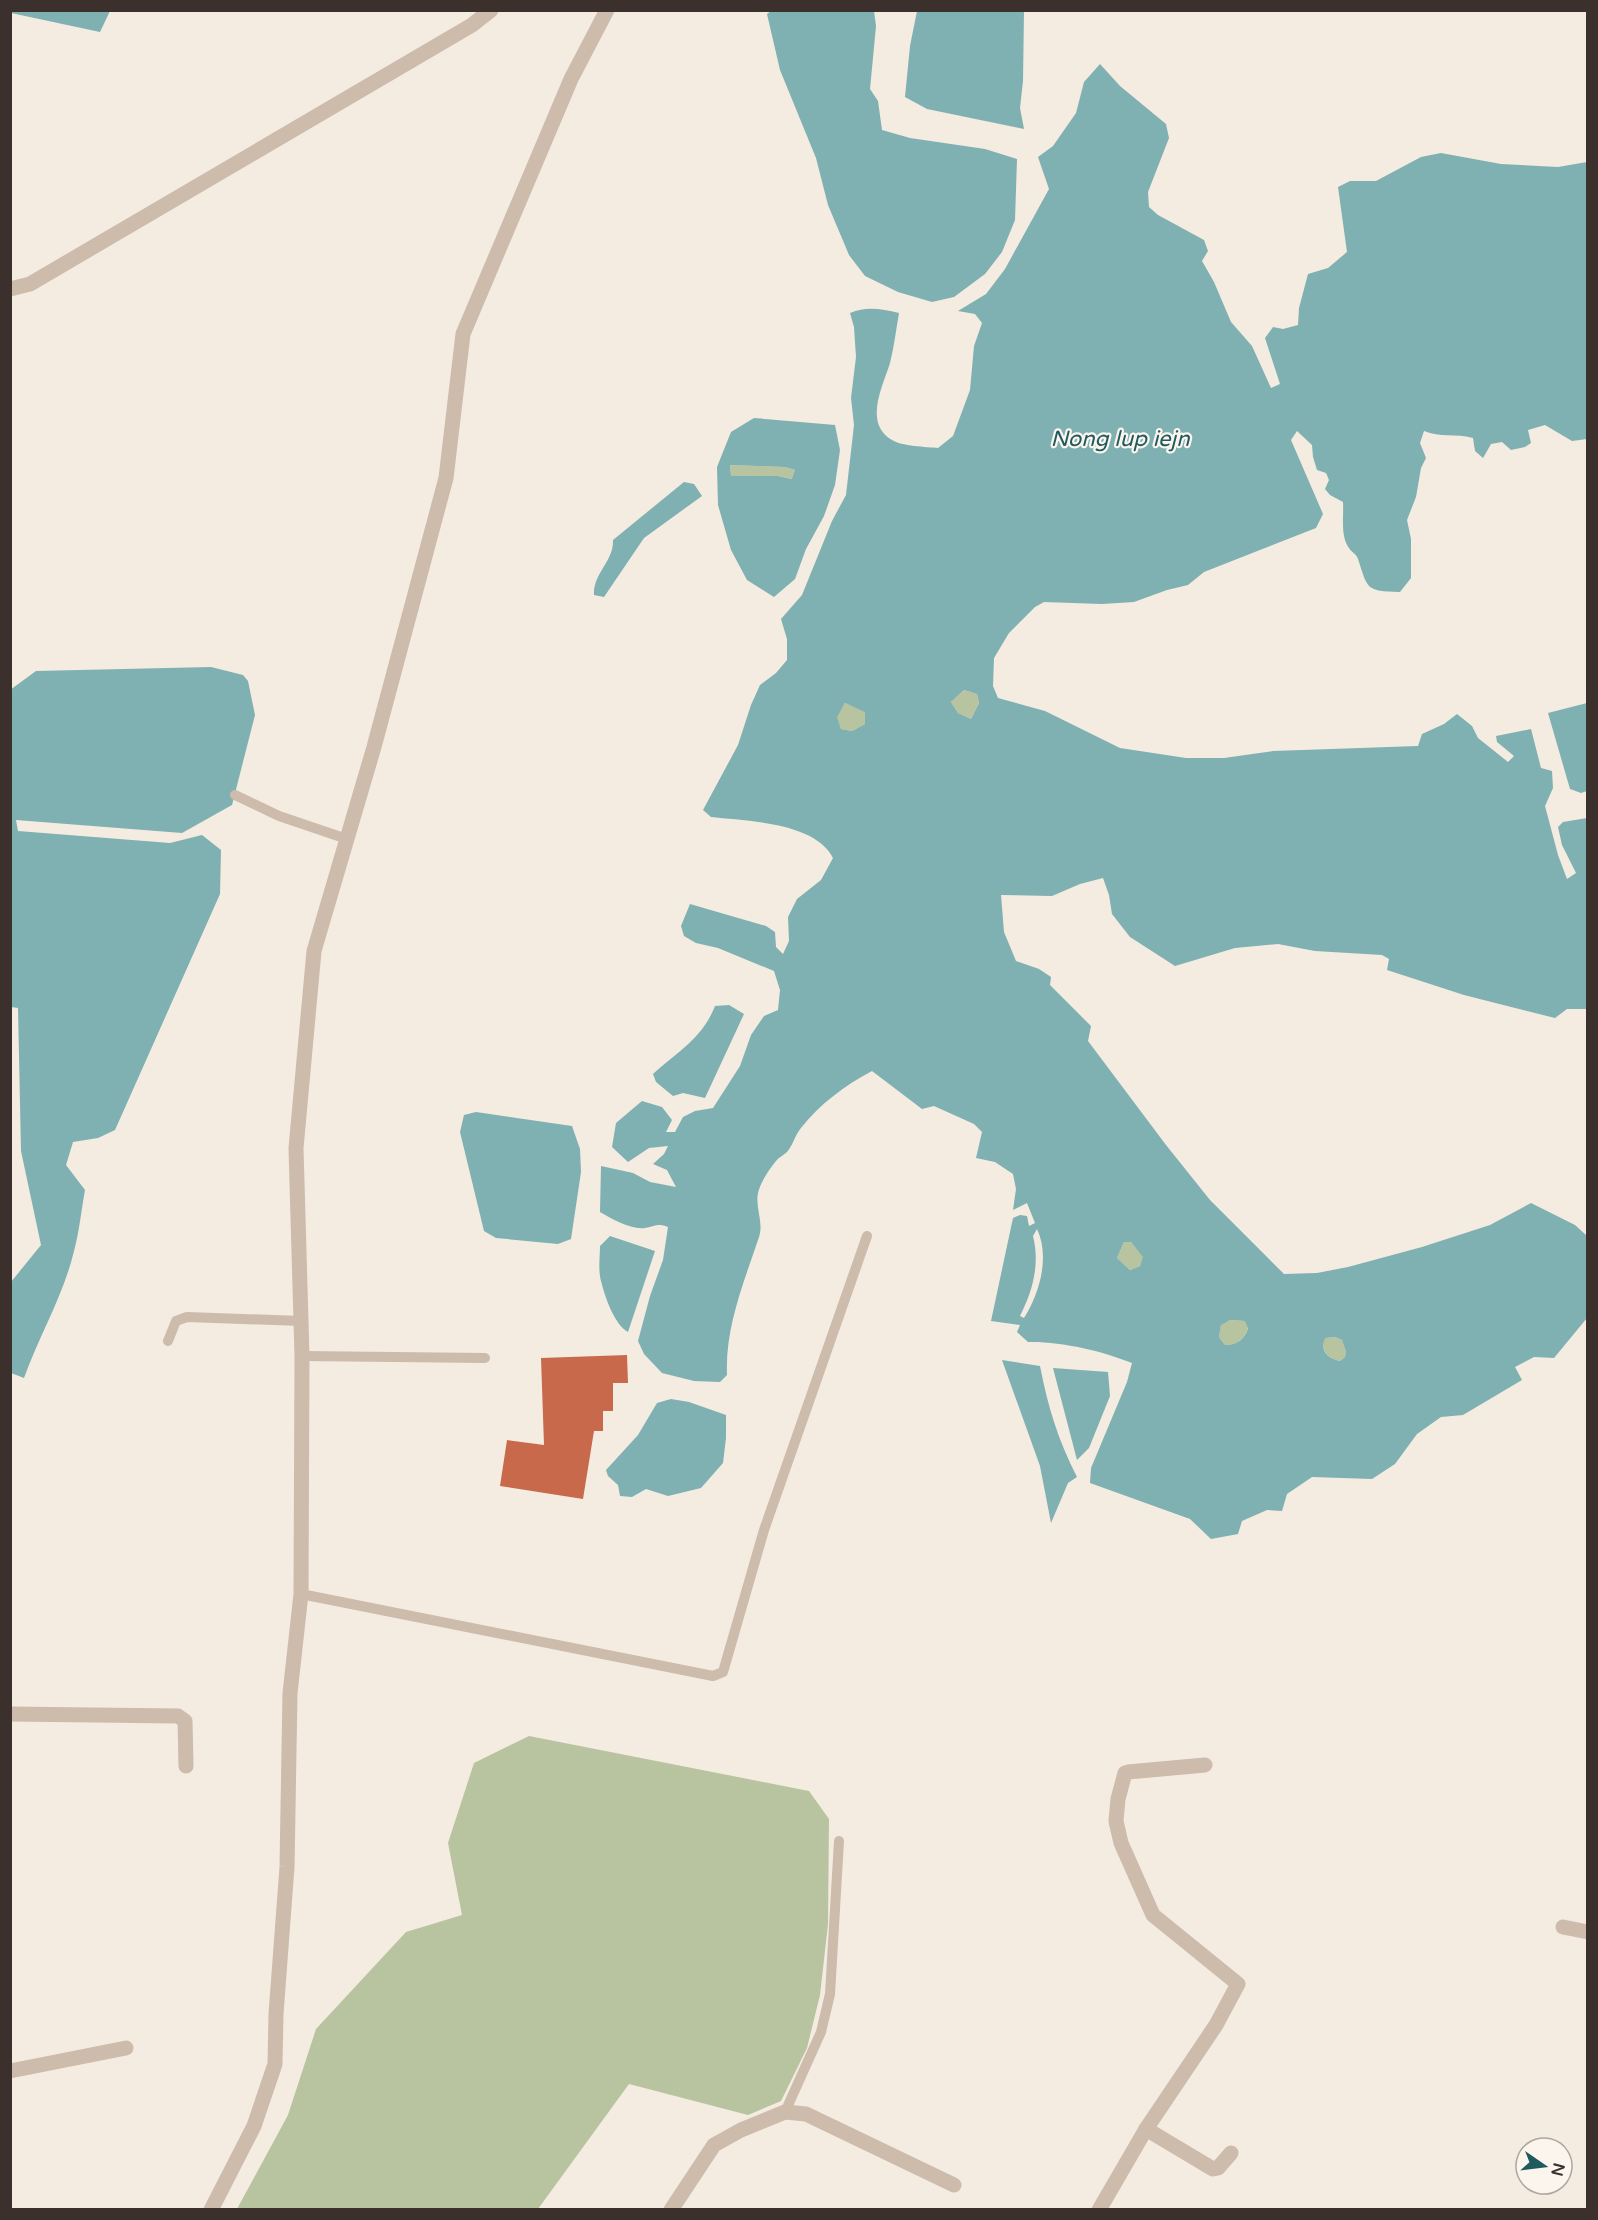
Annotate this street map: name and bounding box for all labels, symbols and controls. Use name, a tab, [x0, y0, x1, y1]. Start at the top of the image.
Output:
water label: Nong lup iejn	[1050, 426, 1190, 452]
north arrow	[1514, 2136, 1574, 2196]
text: N	[1546, 2161, 1569, 2178]

